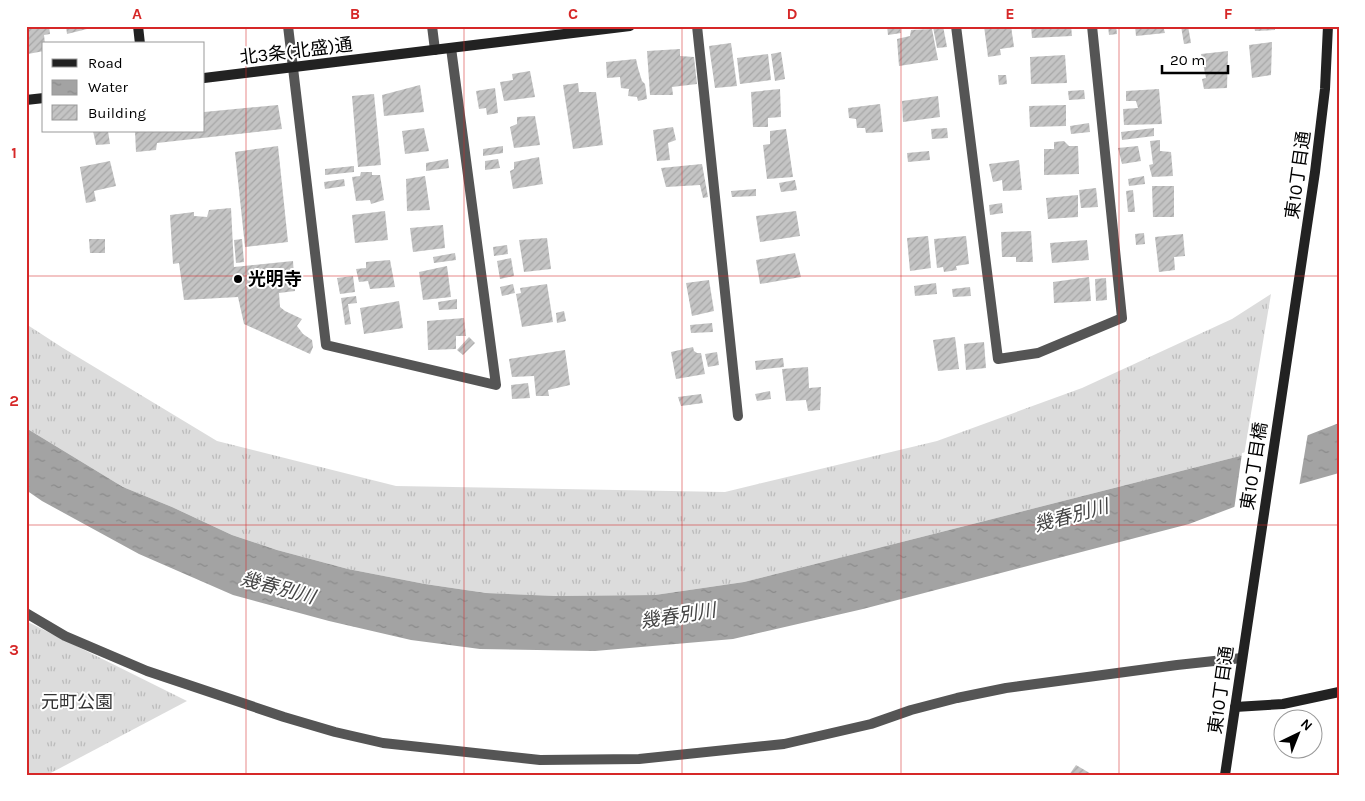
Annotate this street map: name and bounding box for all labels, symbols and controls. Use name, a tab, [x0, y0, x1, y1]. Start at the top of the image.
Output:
text: A	[132, 4, 142, 23]
text: B	[350, 4, 360, 23]
text: C	[568, 4, 578, 23]
text: D	[787, 4, 798, 23]
text: E	[1005, 4, 1015, 23]
text: F	[1224, 4, 1233, 23]
street label: 北3条(北盛)通	[238, 33, 354, 69]
legend	[42, 42, 205, 132]
scale bar	[1162, 42, 1229, 74]
text: 20 m	[1170, 51, 1205, 69]
text: Road	[88, 54, 123, 72]
text: Water	[88, 78, 129, 96]
text: Building	[88, 104, 146, 122]
street label: 東10丁目通	[1281, 130, 1315, 220]
text: 1	[11, 143, 17, 162]
place label: 光明寺	[248, 268, 302, 290]
marker: 光明寺	[232, 273, 244, 285]
text: 2	[9, 391, 19, 410]
street label: 東10丁目橋	[1236, 421, 1272, 511]
water label: 幾春別川	[1032, 495, 1113, 536]
water label: 幾春別川	[238, 568, 319, 609]
water label: 幾春別川	[639, 599, 719, 633]
text: 3	[9, 640, 19, 659]
street label: 東10丁目通	[1204, 645, 1238, 735]
park label: 元町公園	[41, 691, 113, 713]
north arrow	[1272, 708, 1322, 758]
text: N	[1297, 715, 1316, 735]

